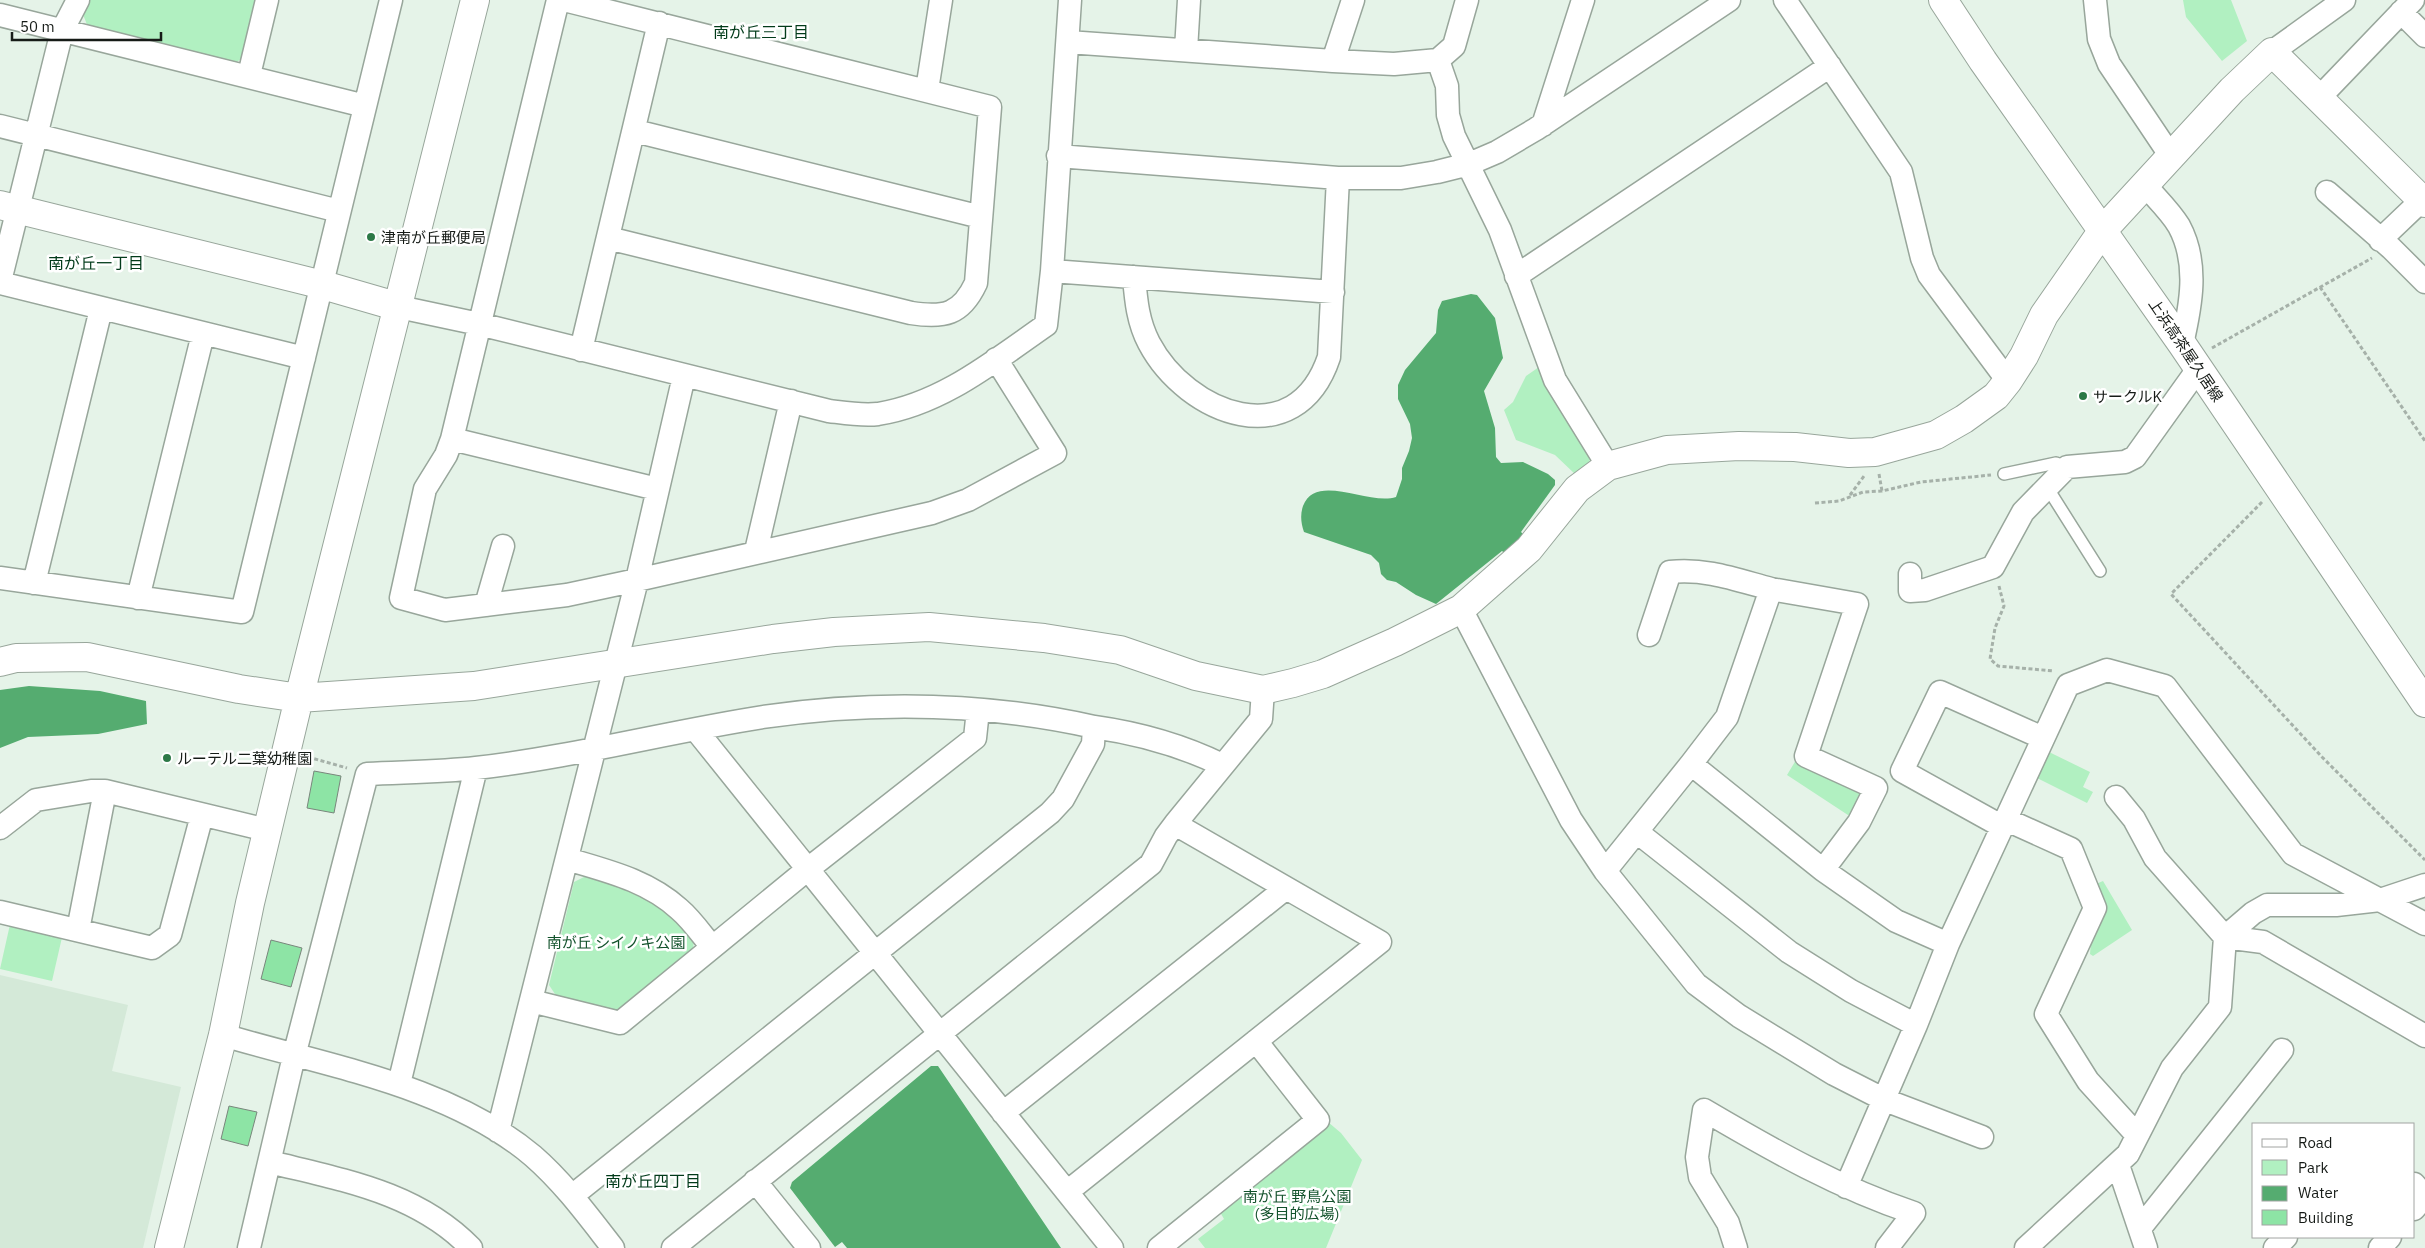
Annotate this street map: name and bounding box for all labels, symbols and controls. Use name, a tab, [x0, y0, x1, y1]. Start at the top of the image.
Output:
scale bar	[12, 10, 161, 42]
text: 50 m	[20, 17, 55, 36]
district label: 南が丘三丁目	[713, 22, 809, 42]
place label: 津南が丘郵便局	[381, 228, 486, 247]
marker: 津南が丘郵便局	[365, 231, 377, 243]
district label: 南が丘一丁目	[48, 253, 144, 273]
street label: 上浜高茶屋久居線	[2145, 295, 2227, 405]
place label: サークルK	[2093, 387, 2163, 406]
marker: サークルK	[2077, 390, 2089, 402]
place label: ルーテル二葉幼稚園	[177, 749, 312, 768]
marker: ルーテル二葉幼稚園	[161, 752, 173, 764]
park label: 南が丘 シイノキ公園	[547, 933, 685, 952]
legend	[2252, 1123, 2415, 1238]
text: Road	[2298, 1133, 2333, 1152]
text: Park	[2298, 1158, 2328, 1177]
district label: 南が丘四丁目	[605, 1171, 701, 1191]
text: Water	[2298, 1183, 2339, 1202]
park label: 南が丘 野鳥公園 (多目的広場)	[1243, 1187, 1351, 1223]
text: Building	[2298, 1208, 2353, 1227]

